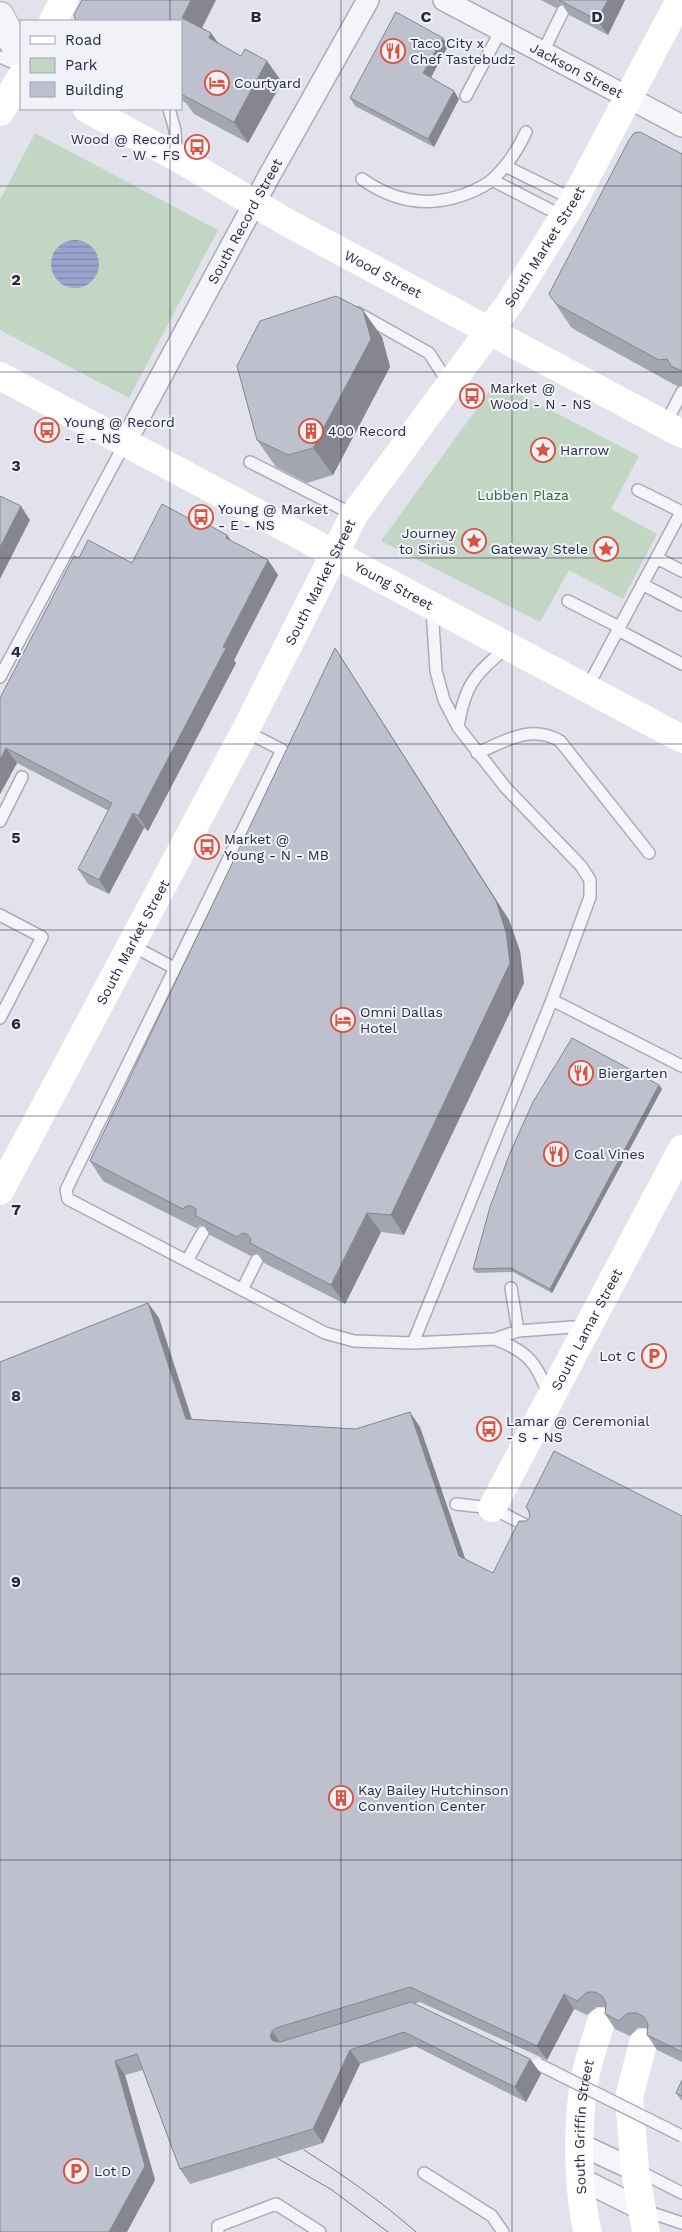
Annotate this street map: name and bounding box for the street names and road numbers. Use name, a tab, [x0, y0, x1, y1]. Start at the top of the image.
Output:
street label: Jackson Street	[527, 39, 626, 101]
street label: South Record Street	[204, 156, 285, 287]
street label: South Market Street	[501, 184, 588, 310]
street label: Wood Street	[342, 247, 425, 301]
street label: South Market Street	[282, 516, 359, 648]
street label: Young Street	[351, 558, 436, 613]
street label: South Market Street	[93, 877, 172, 1007]
street label: South Lamar Street	[548, 1266, 625, 1393]
street label: South Griffin Street	[571, 2058, 597, 2195]

